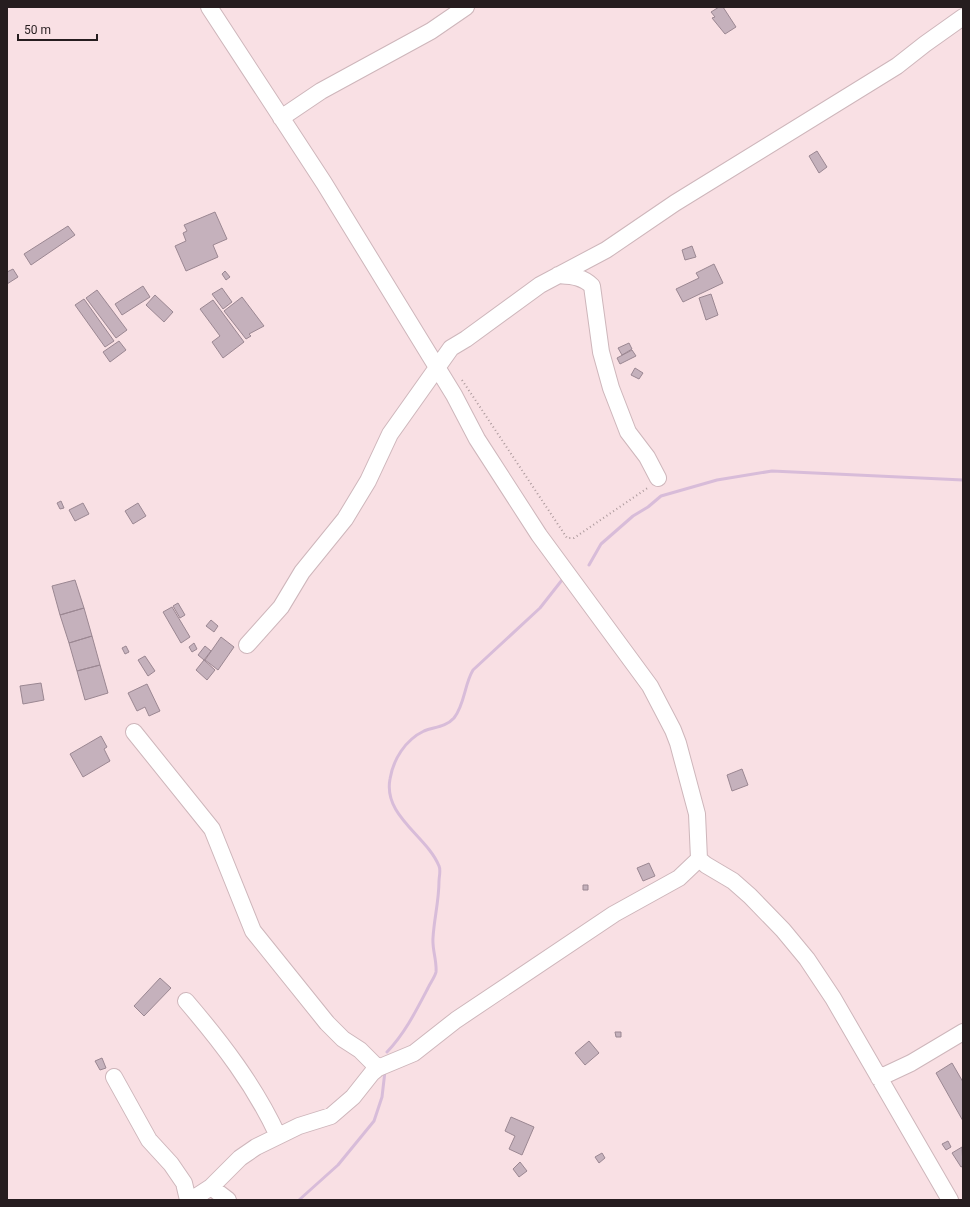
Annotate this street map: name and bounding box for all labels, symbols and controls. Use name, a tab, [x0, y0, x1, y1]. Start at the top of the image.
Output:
scale bar	[18, 16, 97, 42]
text: 50 m	[24, 23, 51, 37]

